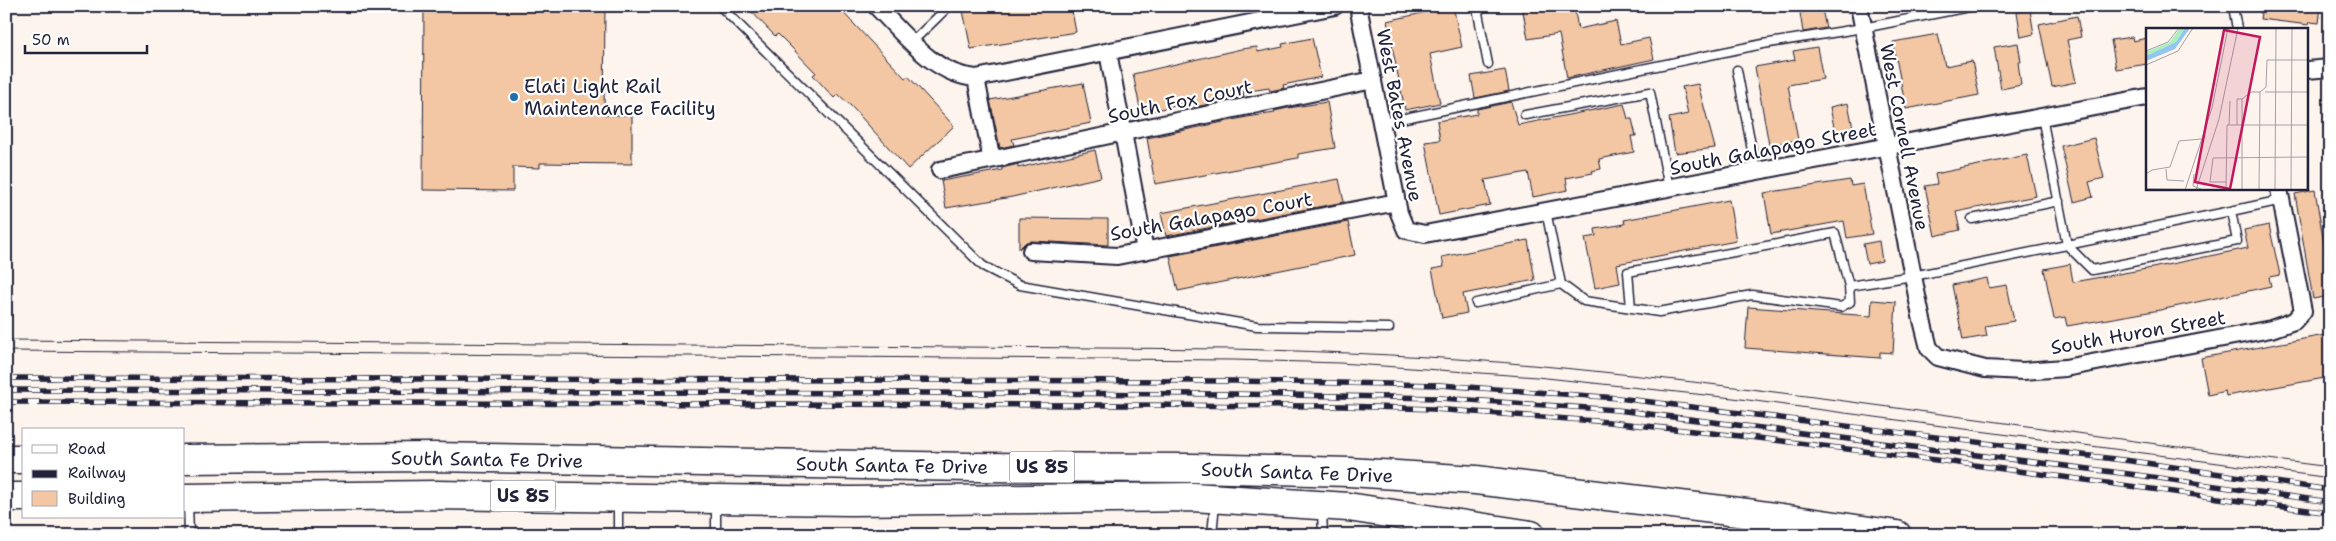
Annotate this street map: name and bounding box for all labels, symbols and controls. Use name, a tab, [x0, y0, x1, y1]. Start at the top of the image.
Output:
scale bar	[25, 22, 148, 54]
street label: West Bates Avenue	[1370, 27, 1429, 204]
inset map	[2146, 28, 2308, 190]
text: 50 m	[32, 30, 70, 50]
street label: West Cornell Avenue	[1874, 42, 1935, 233]
place label: Elati Light Rail Maintenance Facility	[524, 74, 716, 121]
street label: South Fox Court	[1106, 74, 1255, 129]
marker: Elati Light Rail Maintenance Facility	[508, 91, 520, 103]
street label: South Galapago Street	[1668, 116, 1879, 181]
street label: South Galapago Court	[1108, 186, 1314, 247]
street label: South Huron Street	[2049, 305, 2228, 360]
legend	[22, 428, 185, 518]
text: Road	[68, 439, 106, 459]
street label: South Santa Fe Drive	[391, 445, 583, 474]
street label: South Santa Fe Drive	[796, 451, 988, 480]
road number: US 85	[1010, 452, 1074, 482]
street label: South Santa Fe Drive	[1200, 457, 1394, 488]
text: Railway	[68, 463, 126, 483]
road number: US 85	[490, 481, 556, 512]
text: Building	[68, 489, 125, 509]

